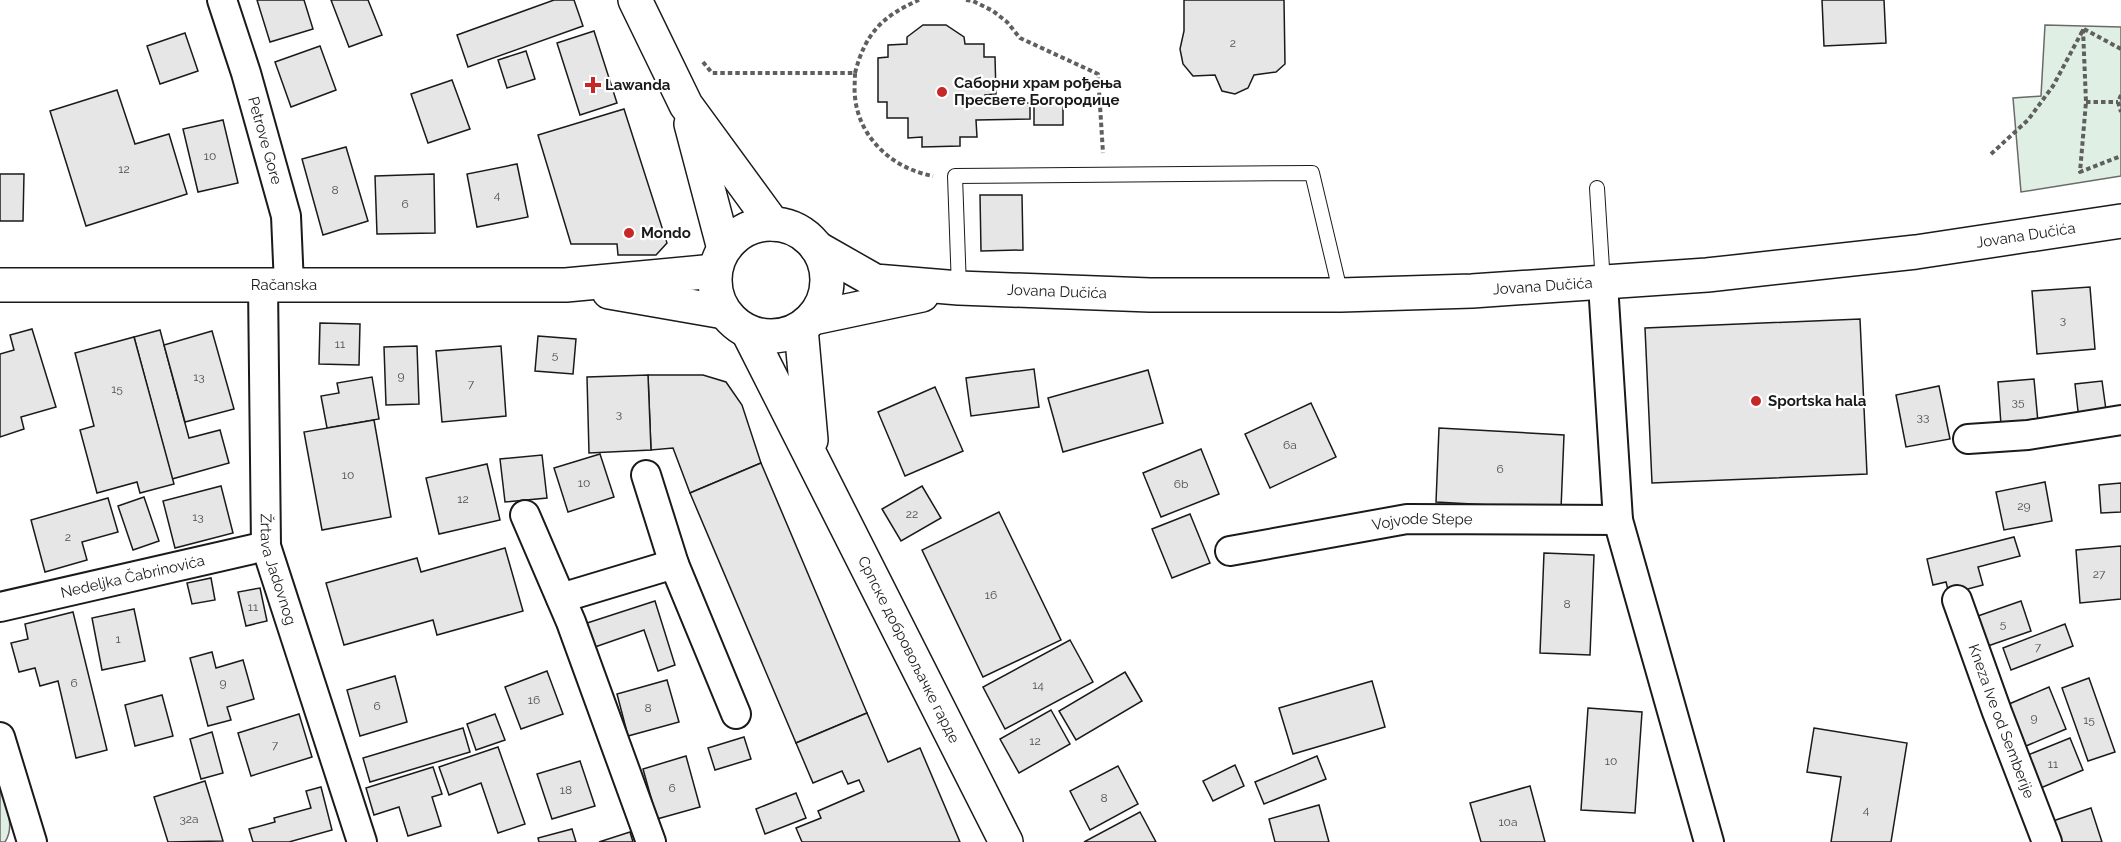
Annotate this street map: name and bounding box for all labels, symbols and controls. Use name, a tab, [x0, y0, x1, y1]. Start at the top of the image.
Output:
house number: 2	[1230, 36, 1236, 50]
place label: Саборни храм рођења Пресвете Богородице	[954, 74, 1122, 109]
place label: Lawanda	[605, 76, 671, 94]
marker: Lawanda	[586, 78, 600, 92]
marker: Саборни храм рођења Пресвете Богородице	[935, 85, 949, 99]
street label: Petrove Gore	[244, 95, 286, 187]
house number: 10	[204, 149, 216, 163]
house number: 12	[118, 162, 130, 176]
house number: 8	[331, 183, 339, 197]
house number: 4	[494, 188, 501, 202]
house number: 6	[401, 197, 409, 211]
street label: Jovana Dučića	[1975, 219, 2077, 252]
place label: Mondo	[641, 224, 691, 242]
marker: Mondo	[622, 226, 636, 240]
street label: Jovana Dučića	[1492, 274, 1593, 299]
street label: Račanska	[251, 276, 317, 294]
street label: Jovana Dučića	[1007, 281, 1107, 302]
house number: 3	[2060, 313, 2066, 327]
house number: 11	[335, 337, 345, 351]
house number: 5	[552, 348, 559, 362]
house number: 9	[397, 369, 405, 383]
house number: 13	[193, 370, 205, 384]
house number: 7	[468, 377, 475, 391]
house number: 15	[111, 382, 123, 396]
place label: Sportska hala	[1768, 392, 1867, 410]
marker: Sportska hala	[1749, 394, 1763, 408]
house number: 35	[2012, 395, 2025, 409]
house number: 3	[616, 407, 622, 421]
house number: 33	[1917, 410, 1929, 424]
house number: 6a	[1283, 438, 1297, 452]
house number: 6	[1496, 462, 1504, 476]
house number: 10	[342, 468, 354, 482]
house number: 10	[578, 476, 590, 490]
house number: 6b	[1174, 477, 1188, 491]
house number: 12	[457, 492, 469, 506]
house number: 29	[2017, 499, 2031, 513]
house number: 22	[906, 507, 918, 521]
house number: 13	[192, 510, 204, 524]
street label: Vojvode Stepe	[1371, 510, 1473, 534]
street label: Žrtava Jadovnog	[257, 513, 300, 627]
house number: 2	[65, 530, 71, 544]
street label: Nedeljka Čabrinovića	[59, 551, 206, 602]
street label: Српске добровољачке гарде	[854, 553, 964, 746]
house number: 27	[2093, 567, 2106, 581]
house number: 16	[985, 588, 997, 602]
house number: 8	[1563, 597, 1571, 611]
house number: 11	[248, 600, 258, 614]
house number: 5	[2000, 617, 2007, 631]
house number: 1	[115, 632, 121, 646]
house number: 7	[2035, 640, 2042, 654]
street label: Kneza Ive od Semberije	[1964, 642, 2038, 801]
house number: 6	[70, 676, 78, 690]
house number: 9	[219, 676, 227, 690]
house number: 14	[1032, 678, 1044, 692]
house number: 16	[528, 693, 540, 707]
house number: 6	[373, 699, 381, 713]
house number: 8	[644, 701, 652, 715]
house number: 9	[2030, 711, 2038, 725]
house number: 15	[2083, 713, 2095, 727]
house number: 12	[1029, 734, 1041, 748]
house number: 7	[272, 738, 279, 752]
house number: 10	[1605, 754, 1617, 768]
house number: 11	[2048, 757, 2058, 771]
house number: 6	[668, 781, 676, 795]
house number: 18	[560, 783, 572, 797]
house number: 8	[1100, 791, 1108, 805]
house number: 4	[1863, 803, 1870, 817]
house number: 32a	[179, 812, 199, 826]
house number: 10a	[1498, 815, 1518, 829]

